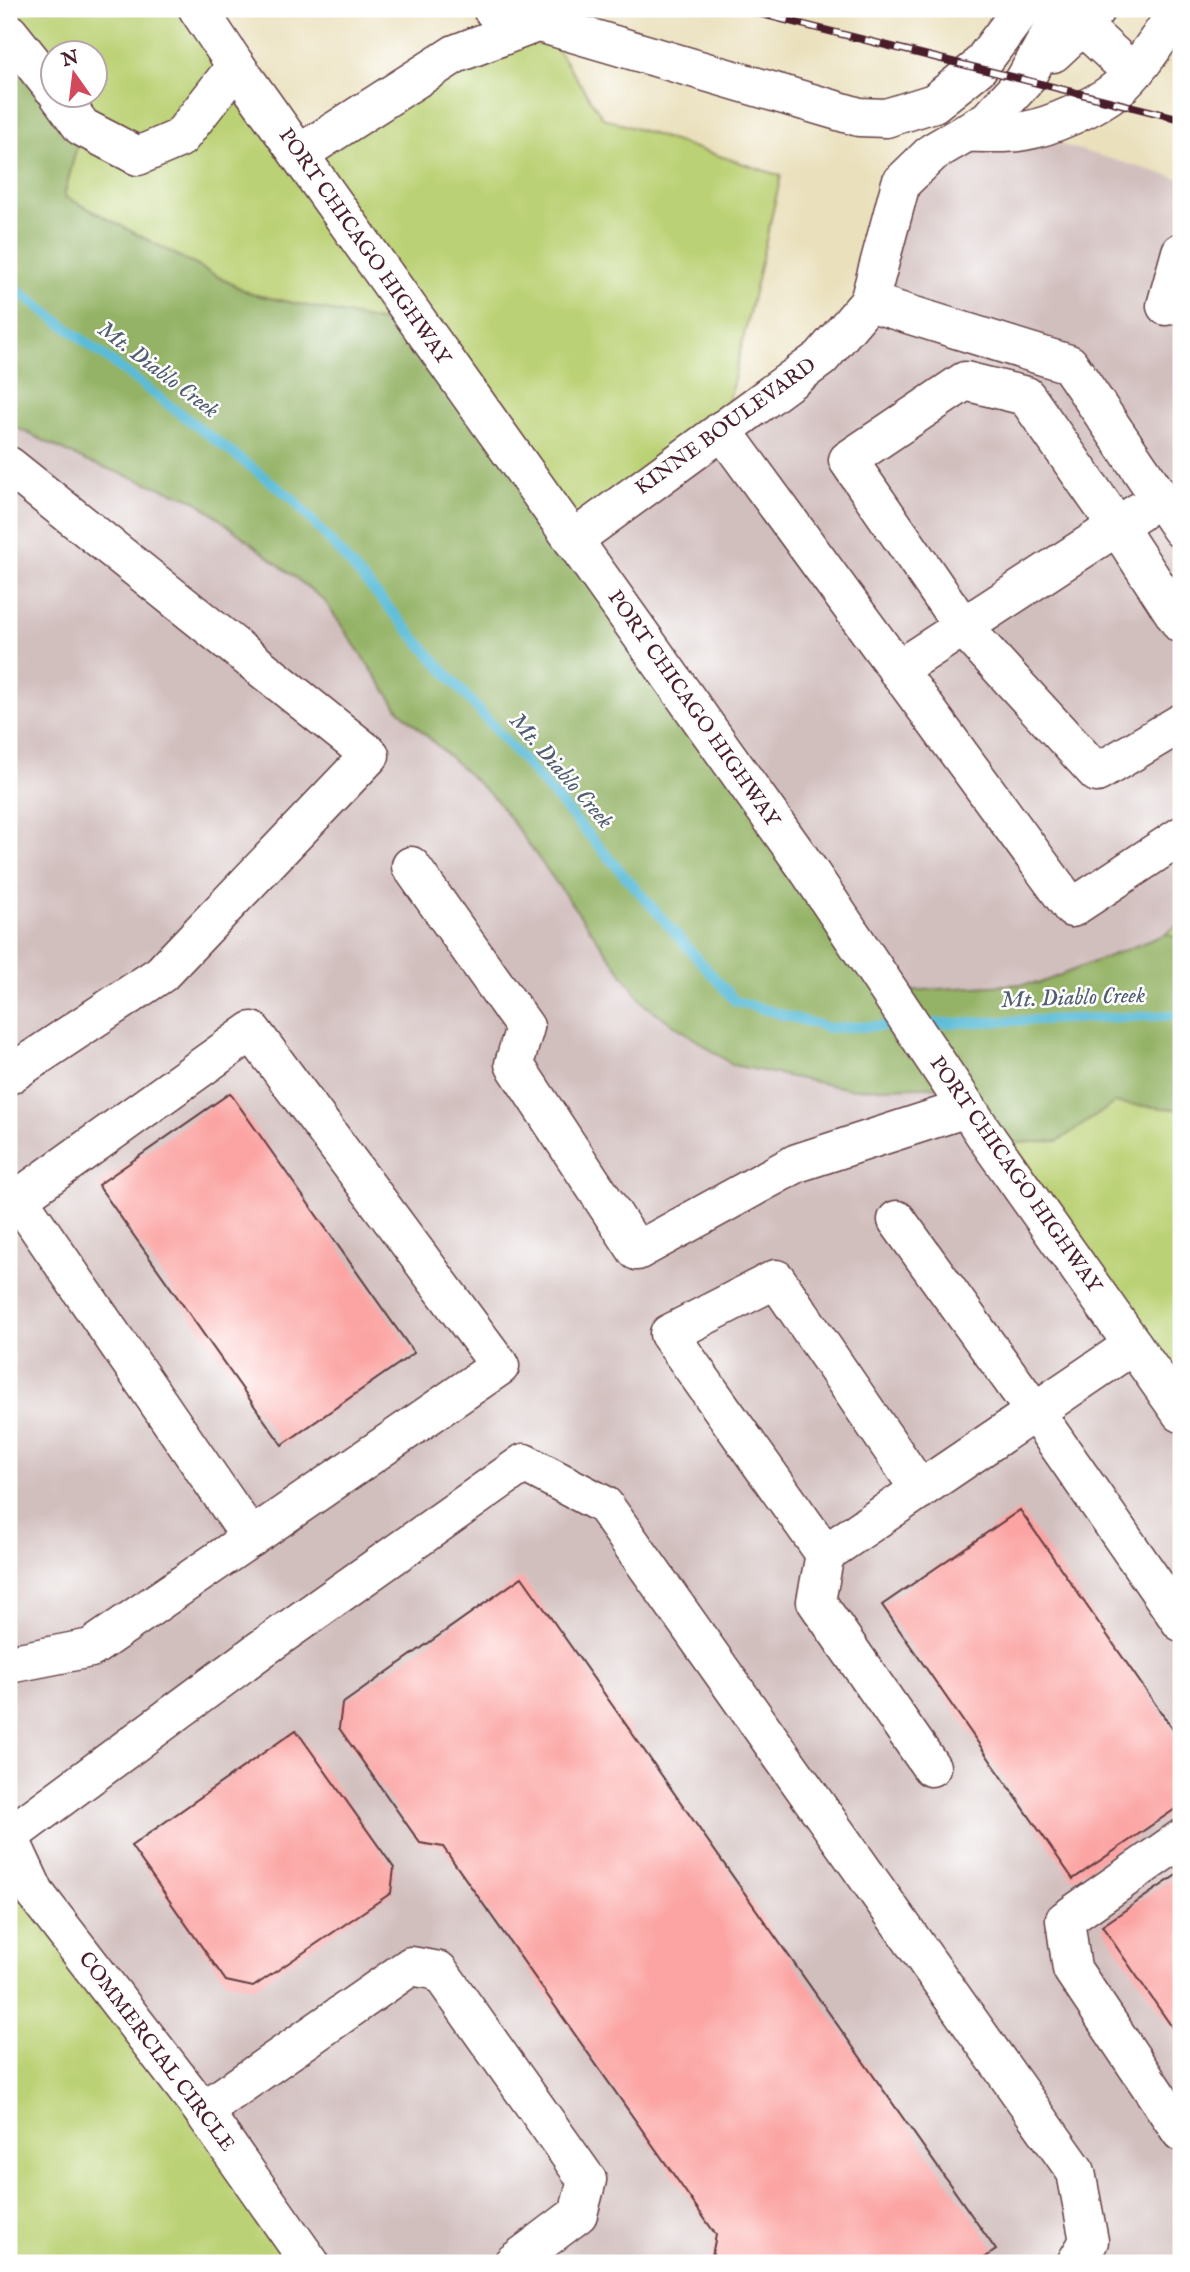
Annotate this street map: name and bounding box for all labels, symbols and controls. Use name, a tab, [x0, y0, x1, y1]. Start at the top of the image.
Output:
north arrow	[38, 38, 108, 108]
text: N	[59, 46, 82, 73]
street label: PORT CHICAGO HIGHWAY	[272, 123, 457, 372]
water label: Mt. Diablo Creek	[92, 315, 224, 425]
street label: KINNE BOULEVARD	[630, 352, 822, 502]
street label: PORT CHICAGO HIGHWAY	[601, 585, 786, 834]
water label: Mt. Diablo Creek	[503, 707, 619, 835]
water label: Mt. Diablo Creek	[1000, 981, 1146, 1015]
street label: PORT CHICAGO HIGHWAY	[923, 1051, 1108, 1300]
street label: COMMERCIAL CIRCLE	[72, 1947, 240, 2157]

